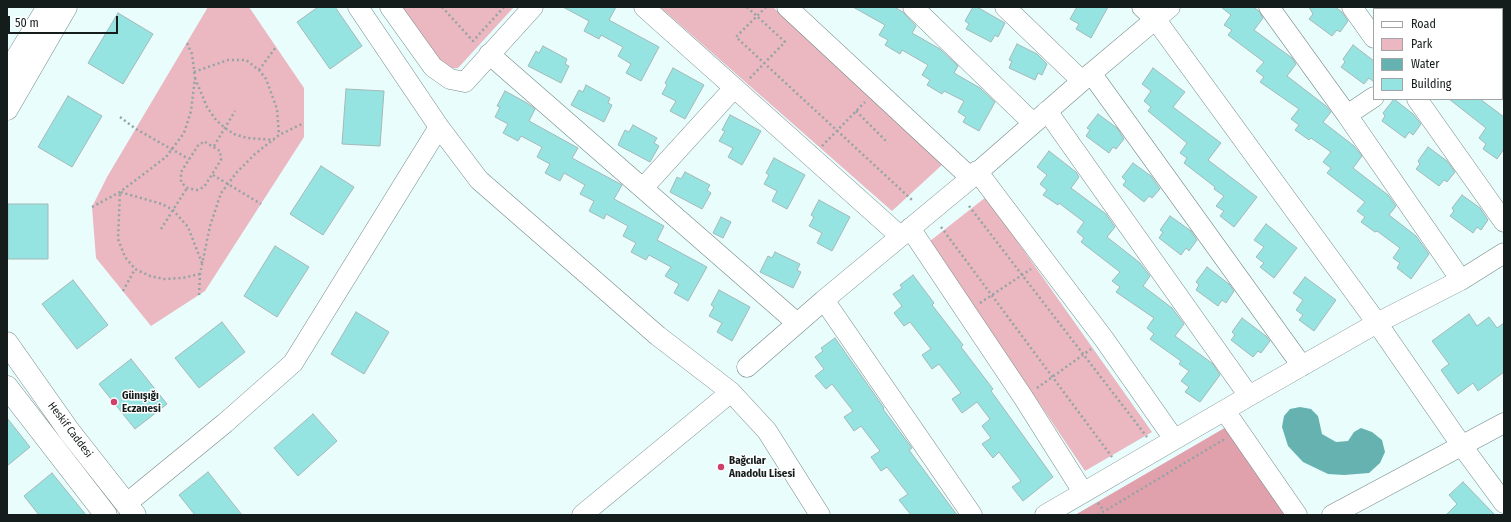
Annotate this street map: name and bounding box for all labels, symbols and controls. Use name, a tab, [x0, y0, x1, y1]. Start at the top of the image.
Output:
scale bar	[10, 8, 120, 34]
legend	[1373, 8, 1503, 100]
text: 50 m	[15, 16, 39, 30]
text: Road	[1411, 17, 1436, 31]
text: Park	[1411, 37, 1432, 51]
text: Water	[1411, 57, 1439, 71]
text: Building	[1411, 77, 1451, 91]
place label: Günışığı Eczanesi	[122, 389, 161, 415]
marker: Günışığı Eczanesi	[109, 397, 119, 407]
street label: Heskif Caddesi	[45, 400, 95, 460]
place label: Bağcılar Anadolu Lisesi	[729, 454, 795, 480]
marker: Bağcılar Anadolu Lisesi	[716, 462, 726, 472]

